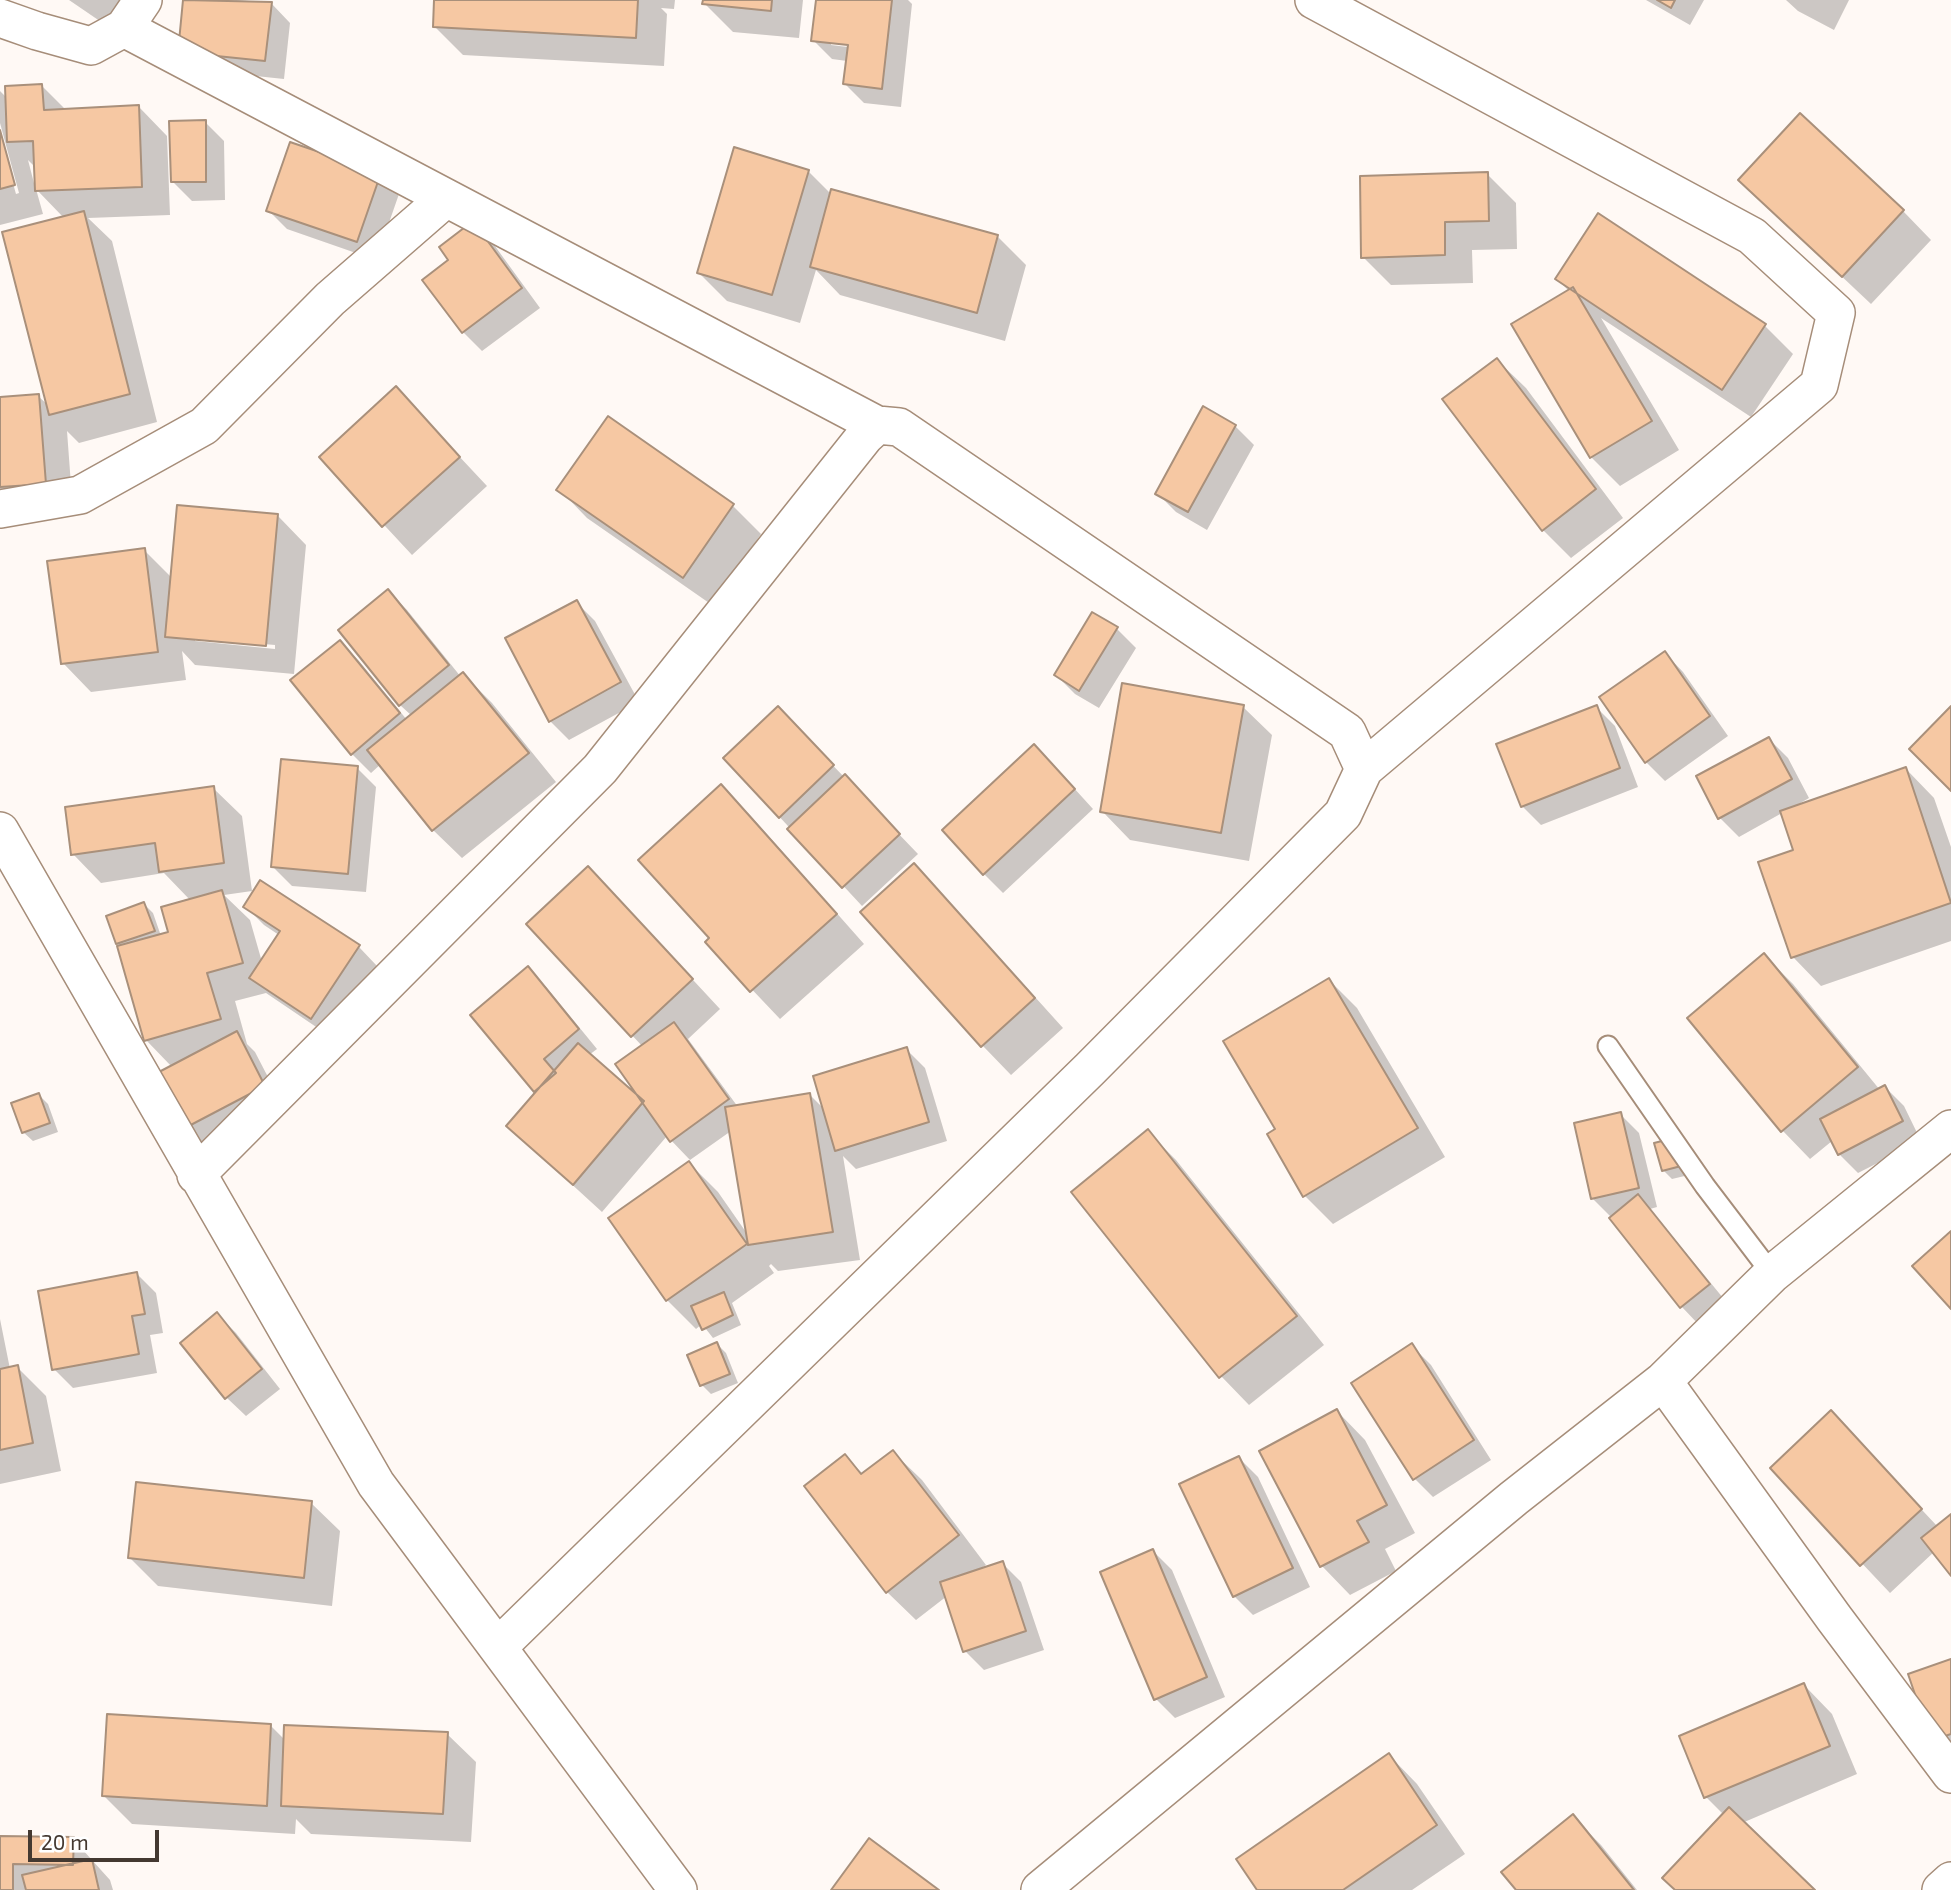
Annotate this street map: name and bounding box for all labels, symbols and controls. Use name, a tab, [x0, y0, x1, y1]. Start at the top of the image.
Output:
scale bar	[32, 1816, 163, 1860]
text: 20 m	[41, 1829, 89, 1854]

